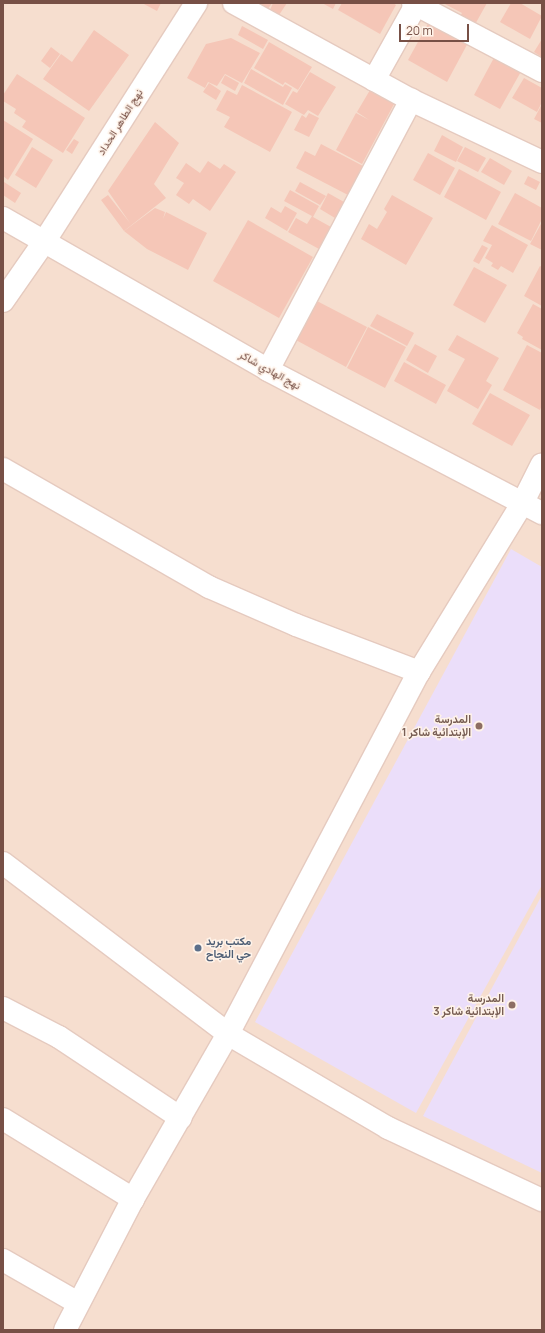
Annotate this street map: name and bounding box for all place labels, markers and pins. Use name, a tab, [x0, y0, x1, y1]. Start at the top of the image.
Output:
place label: المدرسة الإبتدائية شاكر 1	[402, 713, 471, 739]
marker: المدرسة الإبتدائية شاكر 1	[474, 721, 484, 731]
place label: مكتب بريد حي النجاح	[206, 935, 251, 961]
marker: مكتب بريد حي النجاح	[193, 943, 203, 953]
place label: المدرسة الإبتدائية شاكر 3	[433, 992, 504, 1018]
marker: المدرسة الإبتدائية شاكر 3	[507, 1000, 517, 1010]

